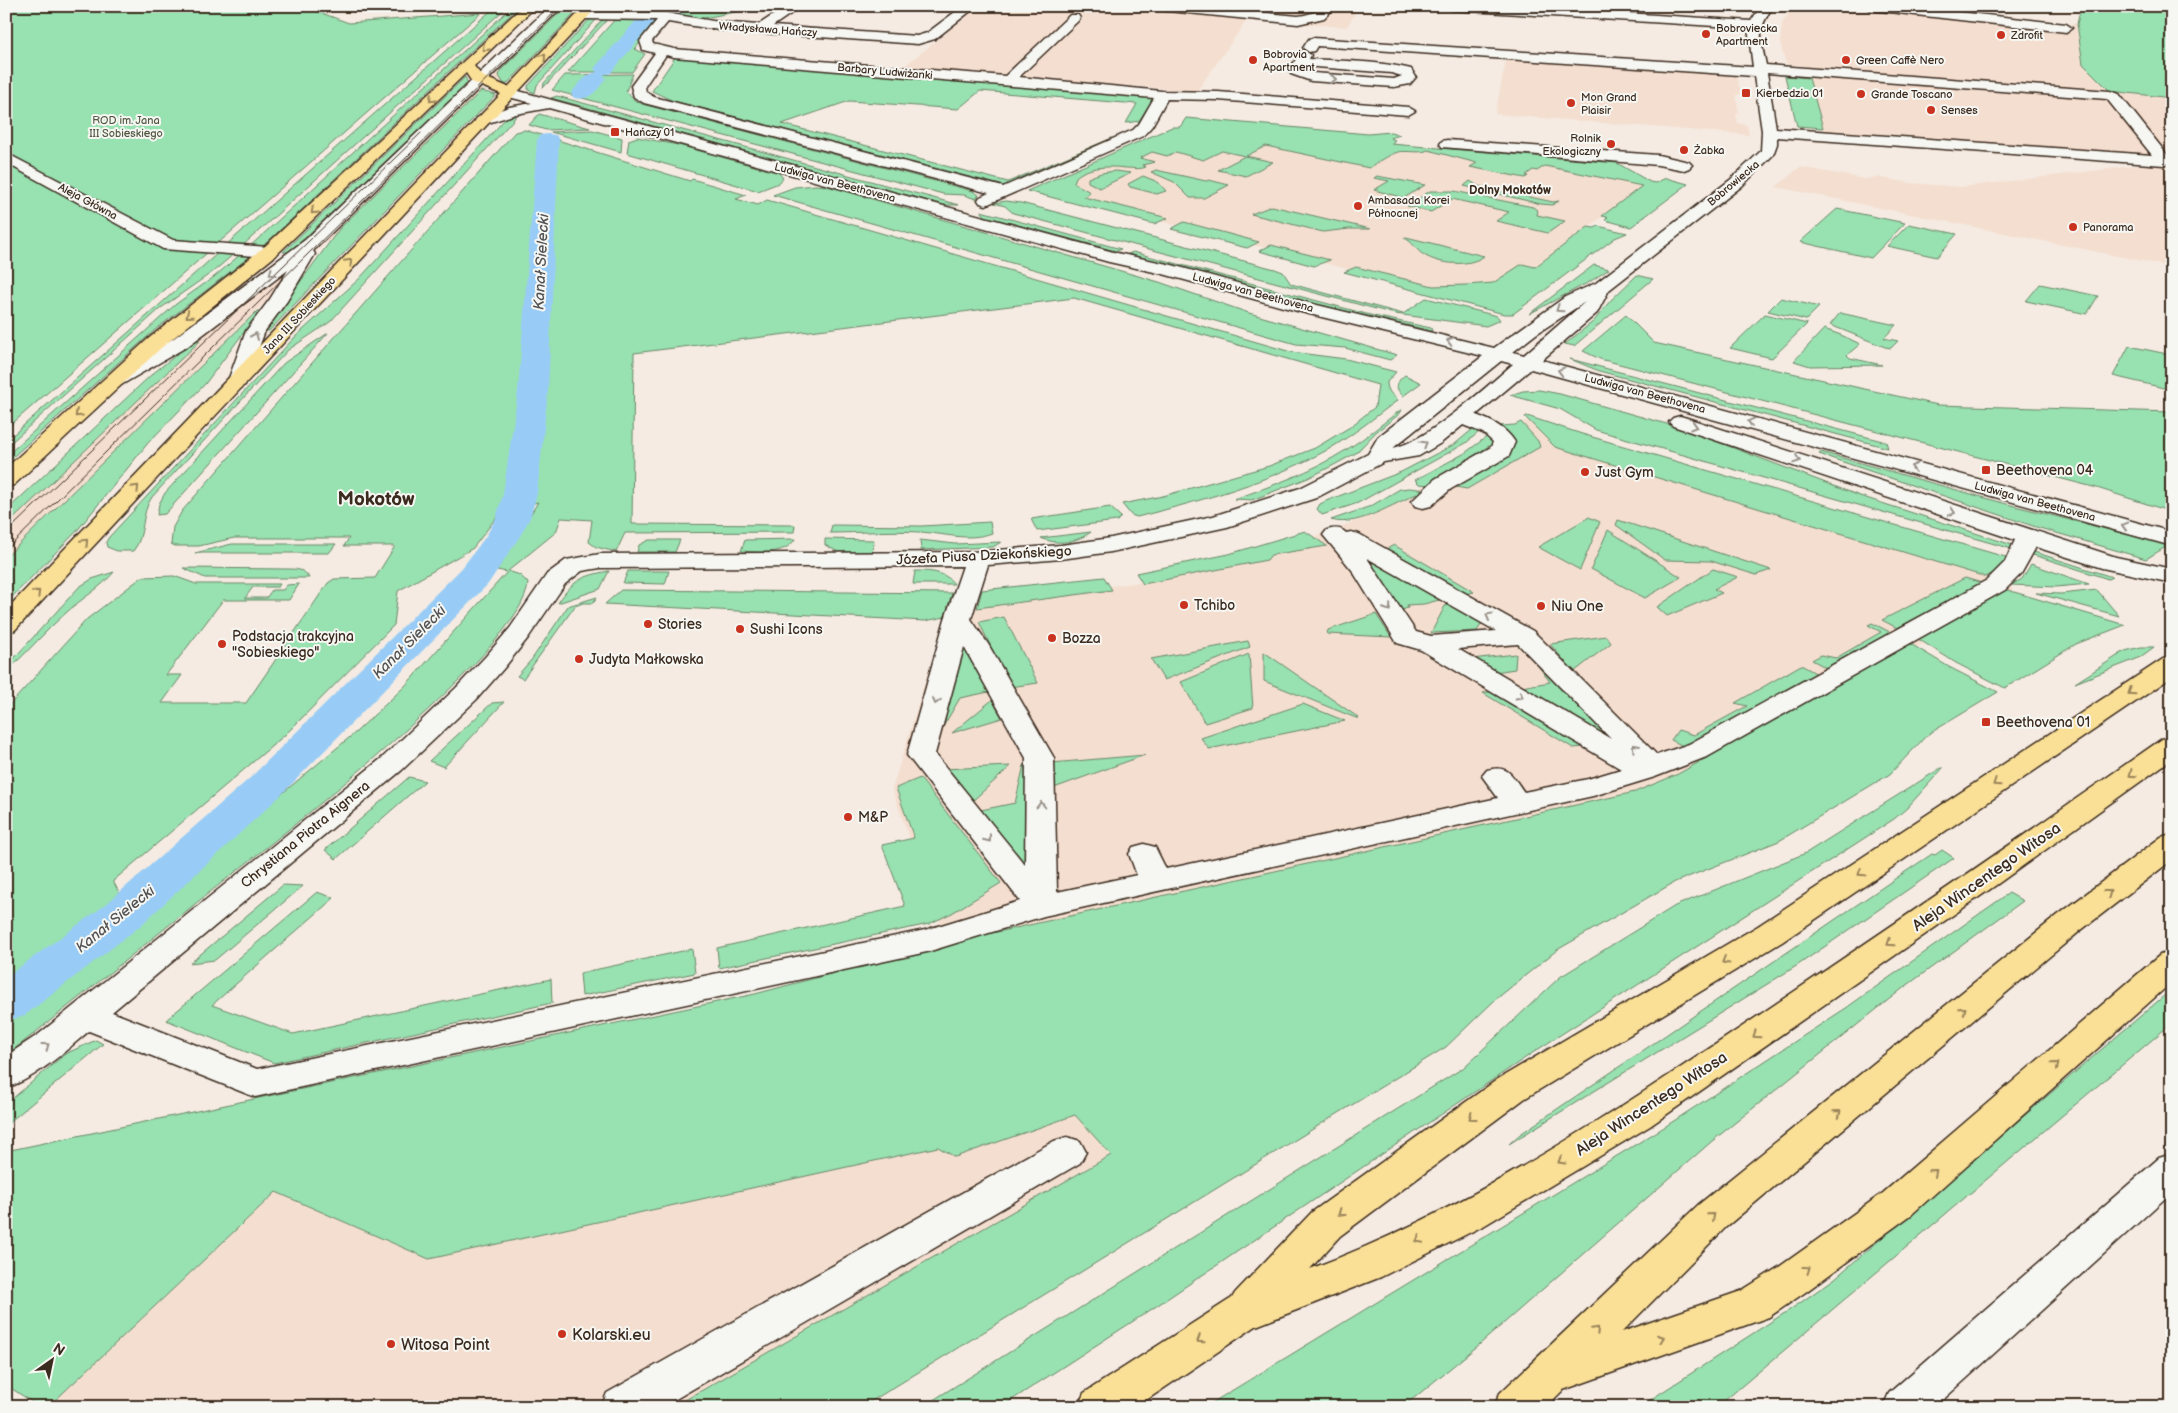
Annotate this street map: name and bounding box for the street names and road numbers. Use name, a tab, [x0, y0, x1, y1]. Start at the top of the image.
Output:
street label: Władysława Hańczy	[718, 20, 818, 39]
street label: Barbary Ludwiżanki	[837, 61, 933, 82]
street label: Bobrowiecka	[1705, 158, 1762, 209]
street label: Ludwiga van Beethovena	[773, 160, 897, 205]
street label: Aleja Główna	[56, 180, 120, 222]
street label: Ludwiga van Beethovena	[1191, 270, 1315, 315]
street label: Jana III Sobieskiego	[260, 274, 339, 357]
street label: Ludwiga van Beethovena	[1583, 371, 1707, 416]
street label: Ludwiga van Beethovena	[1973, 479, 2097, 524]
street label: Józefa Piusa Dziekońskiego	[896, 542, 1072, 569]
street label: Chrystiana Piotra Aignera	[237, 777, 373, 892]
street label: Aleja Wincentego Witosa	[1909, 819, 2065, 936]
street label: Aleja Wincentego Witosa	[1572, 1048, 1731, 1160]

